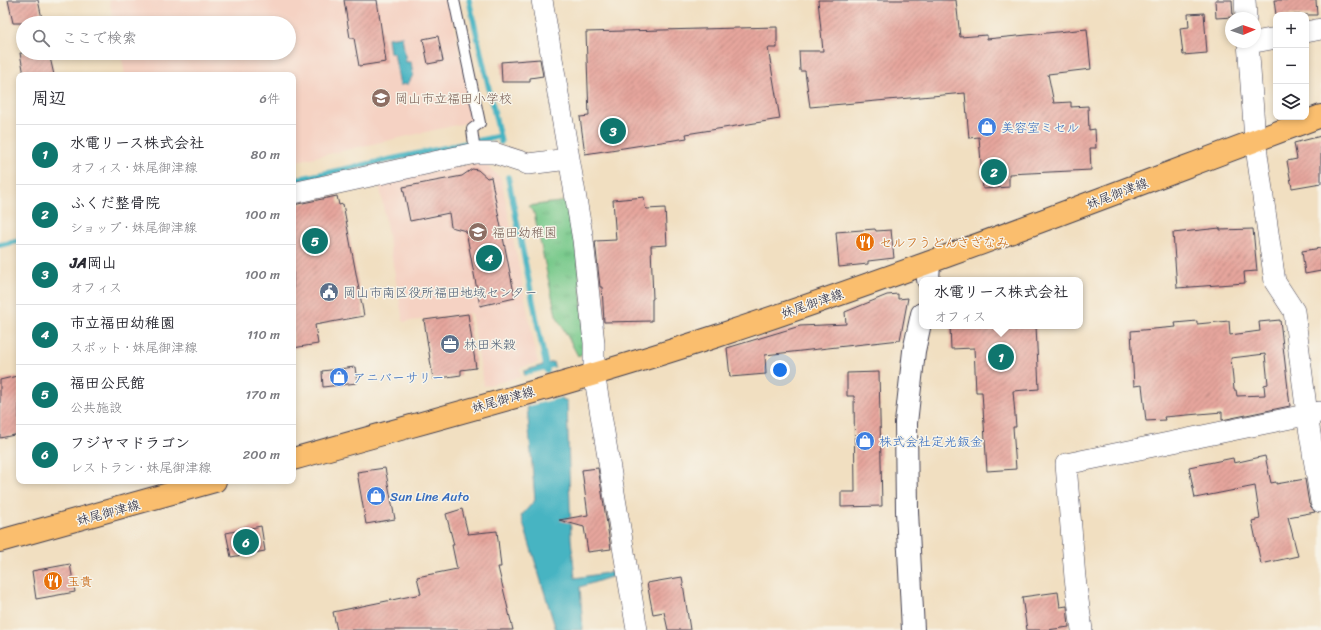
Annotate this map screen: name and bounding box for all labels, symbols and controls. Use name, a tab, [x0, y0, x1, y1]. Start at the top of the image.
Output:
north arrow	[1225, 12, 1261, 48]
map controls	[1273, 12, 1309, 120]
button: +	[1273, 12, 1309, 48]
search box	[16, 16, 296, 60]
text: ここで検索	[62, 25, 137, 51]
icon: search	[30, 27, 52, 49]
button: −	[1273, 48, 1309, 84]
text: 周辺	[32, 83, 66, 113]
button: layers	[1273, 84, 1309, 120]
text: 6件	[260, 87, 280, 110]
school or university icon: 岡山市立福田小学校	[370, 87, 392, 109]
place label: 岡山市立福田小学校	[395, 87, 512, 110]
pin: 3	[600, 116, 626, 146]
shop icon: 美容室ミセル	[976, 116, 998, 138]
place label: 美容室ミセル	[1001, 116, 1080, 139]
text: 水電リース株式会社	[70, 130, 204, 156]
text: 1	[42, 143, 48, 166]
text: 80 m	[251, 143, 280, 166]
text: オフィス · 妹尾御津線	[70, 156, 197, 179]
pin: 2	[981, 157, 1007, 187]
street label: 妹尾御津線	[1083, 171, 1153, 216]
text: ふくだ整骨院	[70, 190, 160, 216]
text: 2	[41, 203, 49, 226]
text: 100 m	[245, 203, 280, 226]
text: ショップ · 妹尾御津線	[70, 216, 197, 239]
school or university icon: 福田幼稚園	[467, 221, 489, 243]
place label: 福田幼稚園	[492, 221, 557, 244]
pin: 5	[302, 226, 328, 256]
restaurant icon: セルフうどんさざなみ	[854, 231, 876, 253]
place label: セルフうどんさざなみ	[879, 231, 1009, 254]
pin: 4	[476, 243, 502, 273]
text: JA岡山	[70, 250, 117, 276]
text: 3	[41, 263, 49, 286]
text: 100 m	[245, 263, 280, 286]
text: オフィス	[70, 276, 122, 299]
popup	[919, 277, 1083, 329]
text: 水電リース株式会社	[934, 279, 1068, 305]
public building icon: 岡山市南区役所福田地域センター	[318, 281, 340, 303]
place label: 岡山市南区役所福田地域センター	[343, 281, 537, 304]
street label: 妹尾御津線	[778, 282, 848, 325]
text: オフィス	[934, 305, 986, 328]
text: 市立福田幼稚園	[70, 310, 175, 336]
text: 4	[41, 323, 49, 346]
text: 110 m	[247, 323, 280, 346]
office icon: 林田米穀	[439, 333, 461, 355]
place label: 林田米穀	[464, 333, 516, 356]
text: スポット · 妹尾御津線	[70, 336, 197, 359]
pin: 1	[988, 342, 1014, 372]
your location	[770, 360, 790, 380]
shop icon: アニバーサリー	[328, 366, 350, 388]
place label: アニバーサリー	[353, 366, 445, 389]
text: 福田公民館	[70, 370, 145, 396]
street label: 妹尾御津線	[469, 379, 539, 419]
text: 5	[41, 383, 49, 406]
text: 170 m	[245, 383, 280, 406]
text: 公共施設	[70, 396, 122, 419]
text: フジヤマドラゴン	[70, 430, 190, 456]
shop icon: 株式会社定光鈑金	[854, 430, 876, 452]
place label: 株式会社定光鈑金	[879, 430, 983, 453]
text: 6	[41, 443, 49, 466]
text: 200 m	[243, 443, 280, 466]
text: レストラン · 妹尾御津線	[70, 456, 211, 479]
shop icon: Sun Line Auto	[365, 485, 387, 507]
place label: Sun Line Auto	[390, 485, 470, 508]
street label: 妹尾御津線	[74, 493, 143, 532]
pin: 6	[233, 527, 259, 557]
restaurant icon: 玉貴	[42, 570, 64, 592]
place label: 玉貴	[67, 570, 93, 593]

